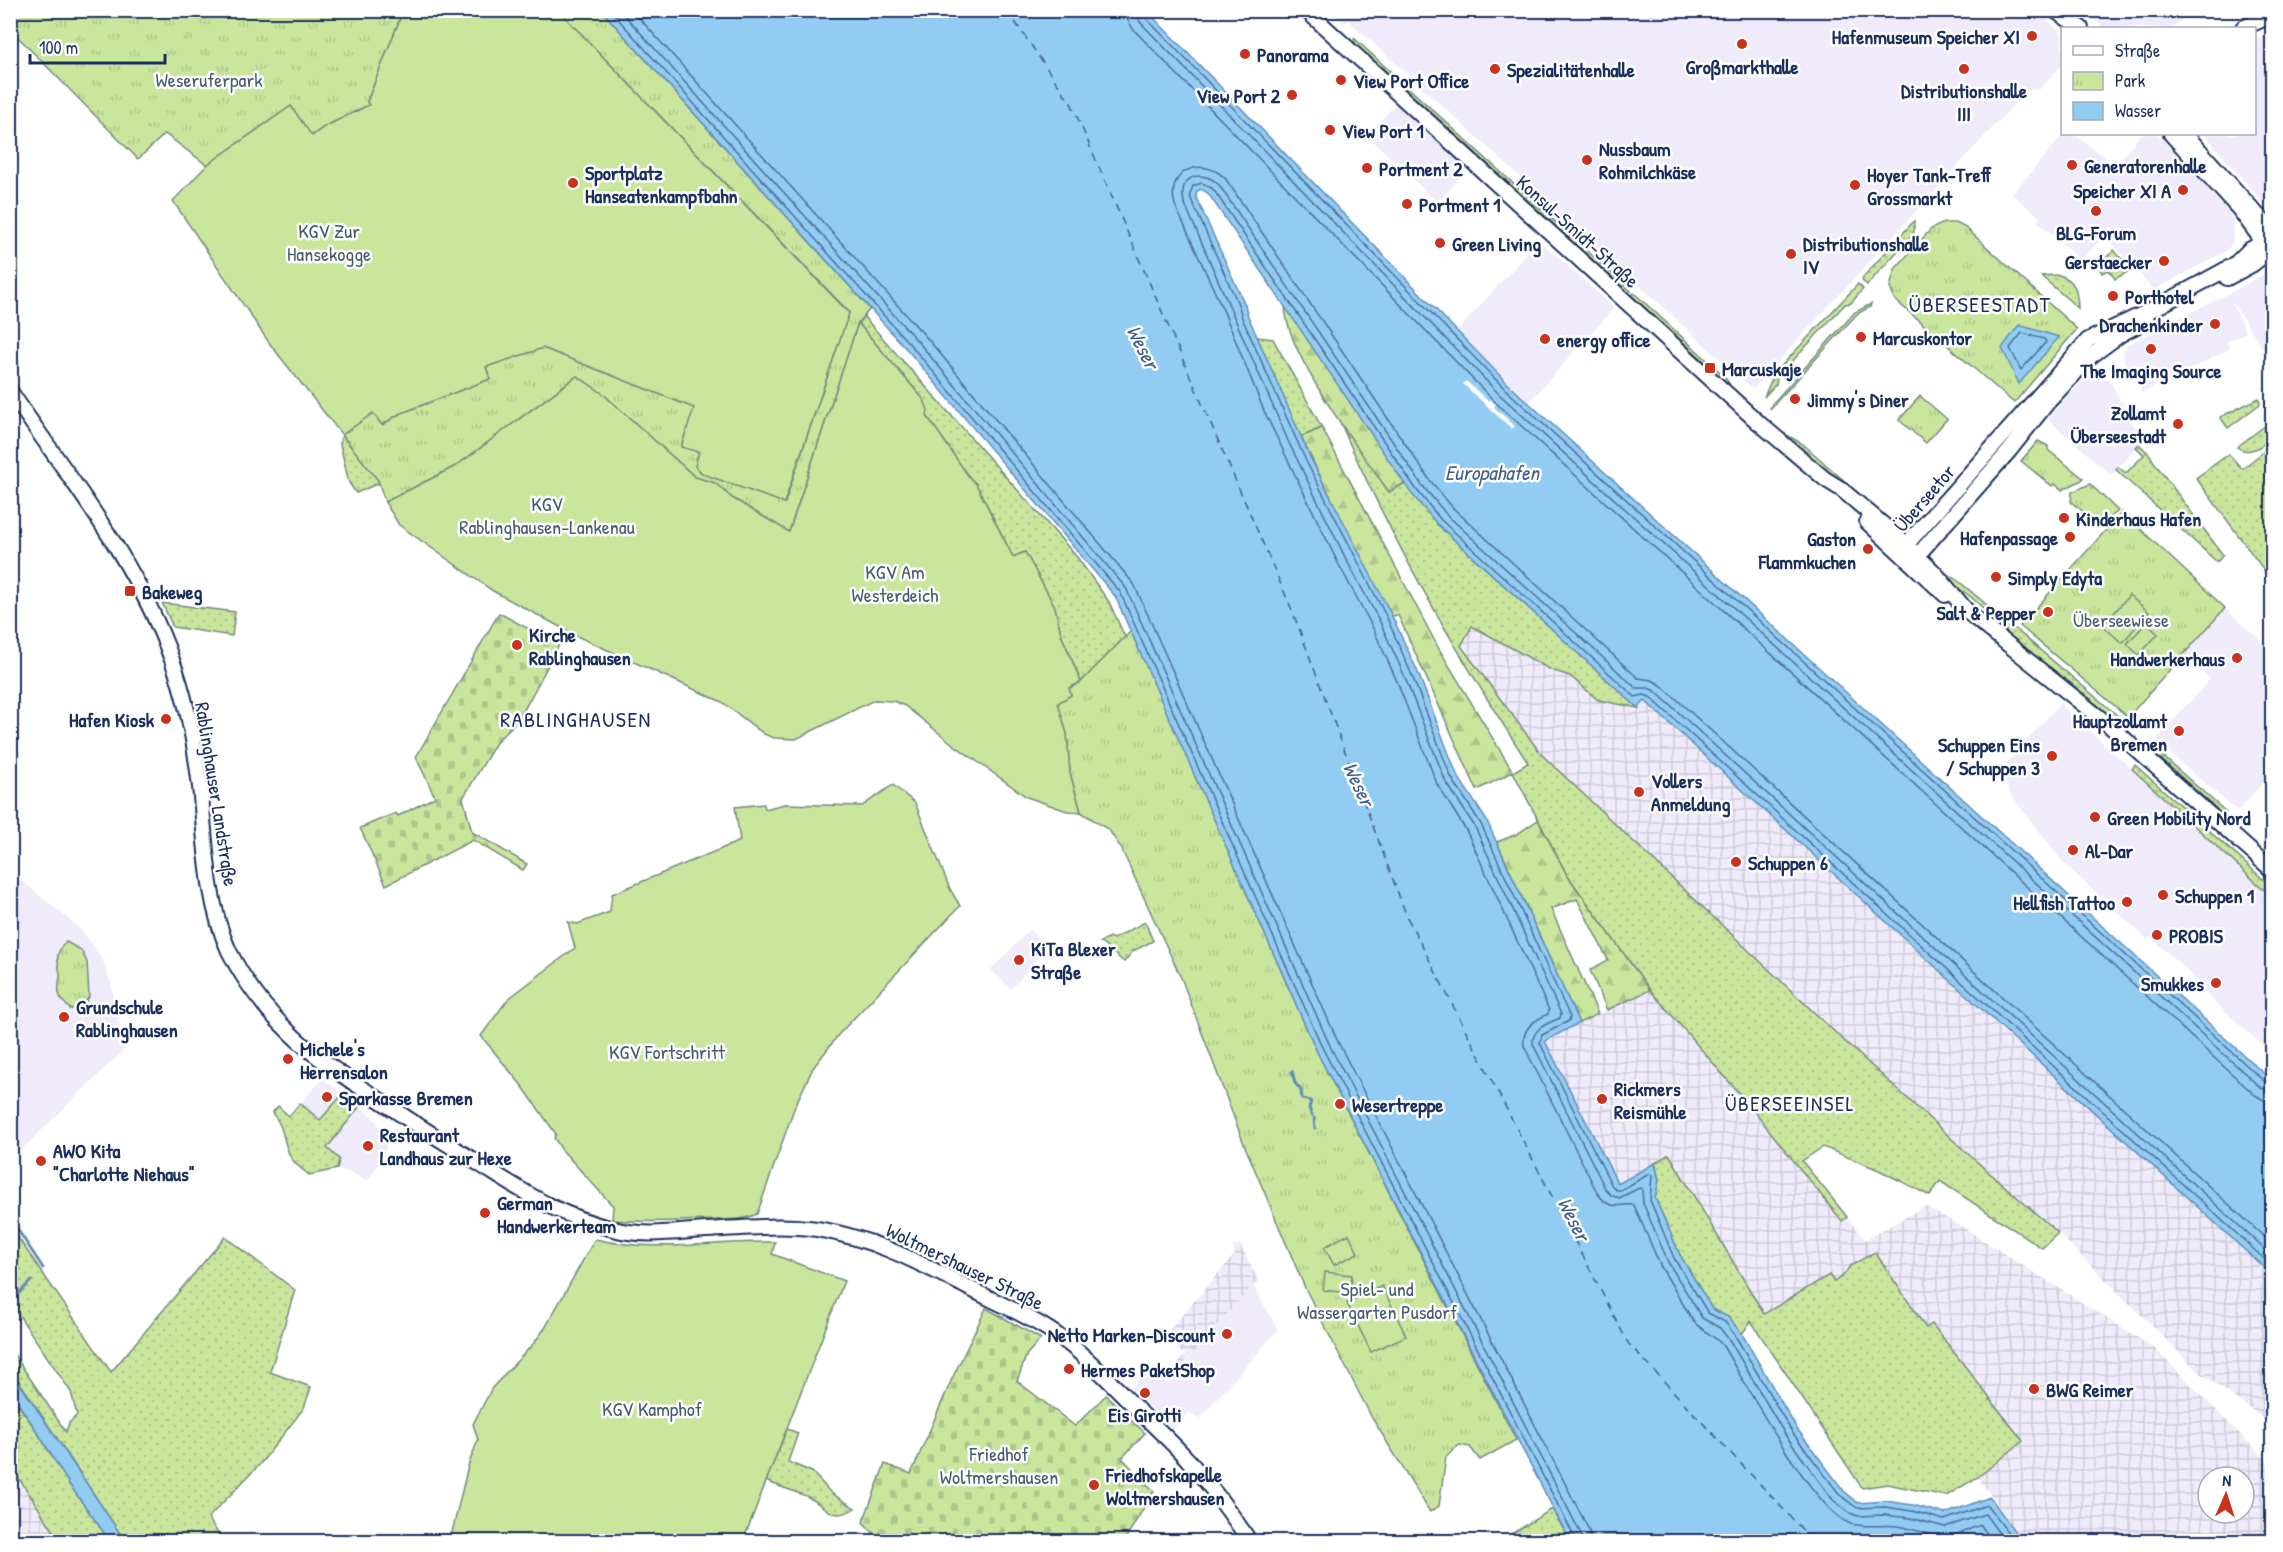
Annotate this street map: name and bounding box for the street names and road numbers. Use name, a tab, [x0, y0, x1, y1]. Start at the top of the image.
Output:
street label: Konsul-Smidt-Straße	[1511, 168, 1645, 294]
street label: Überseetor	[1887, 458, 1961, 537]
street label: Rablinghauser Landstraße	[189, 700, 245, 888]
street label: Woltmershauser Straße	[882, 1216, 1048, 1316]

